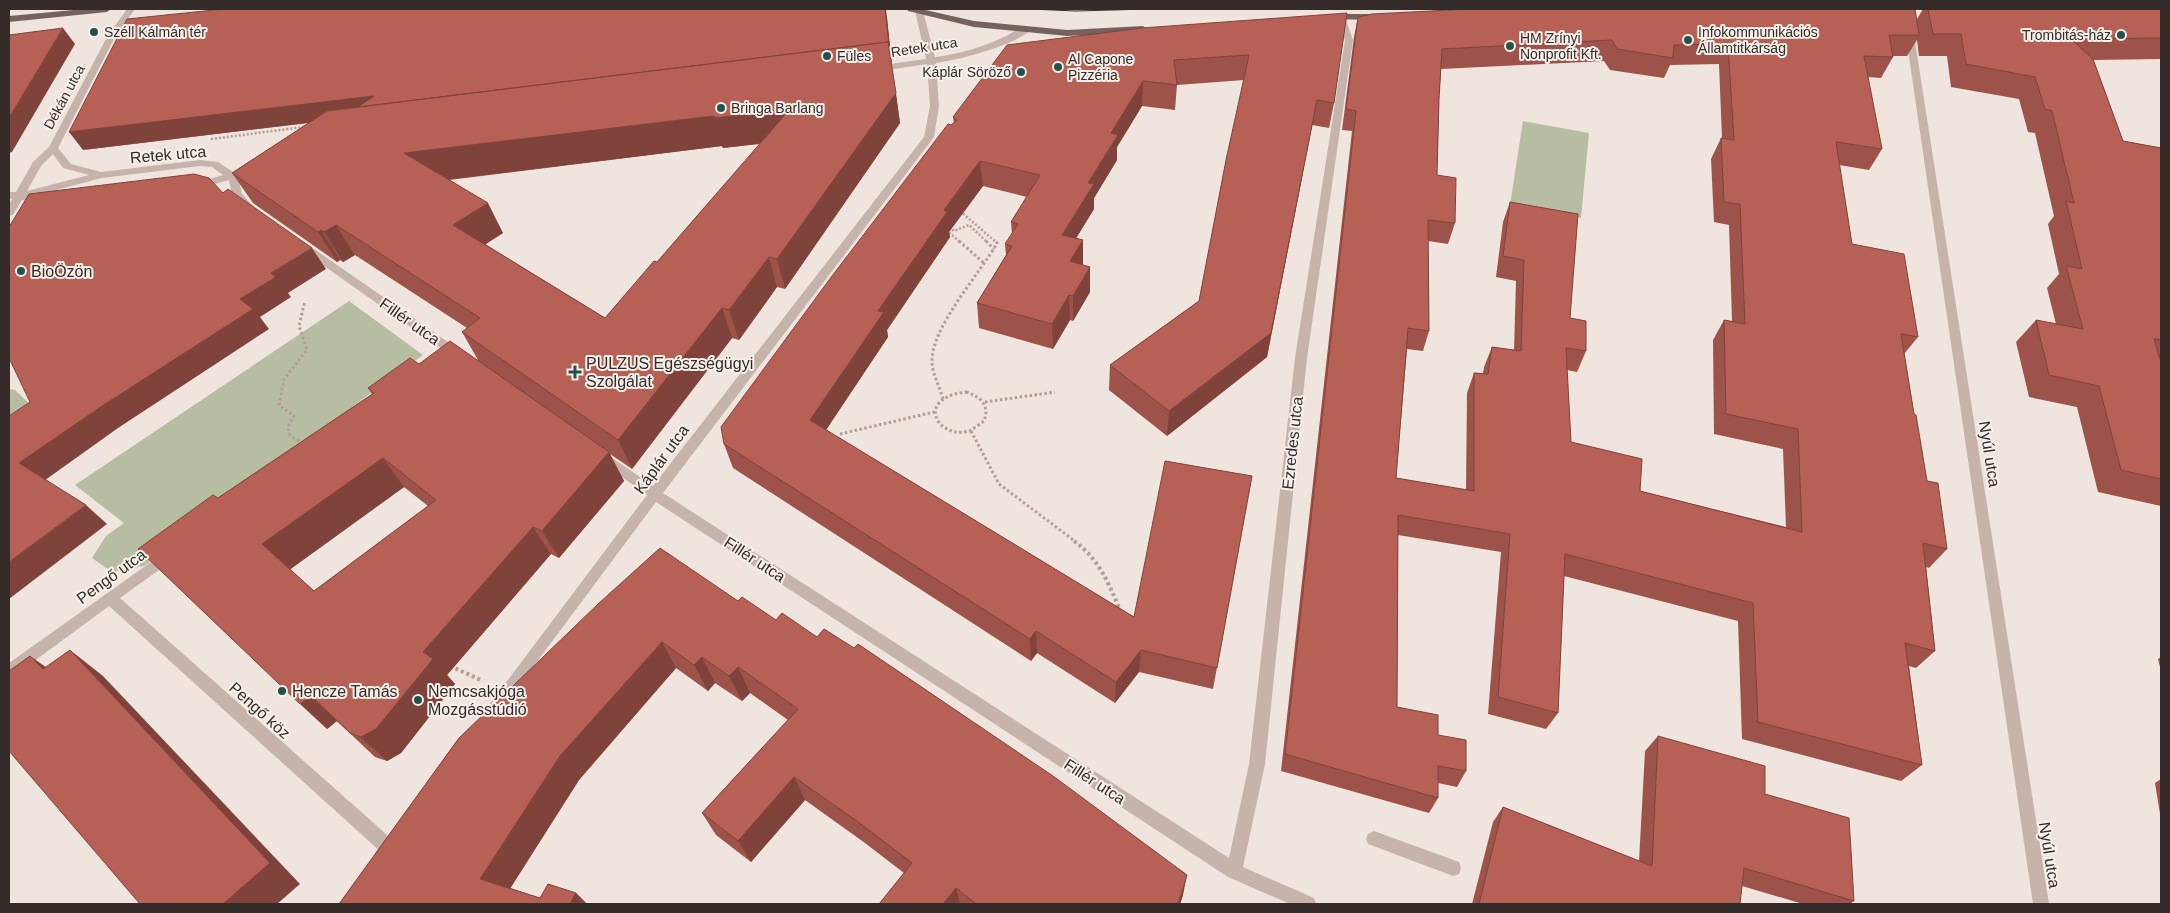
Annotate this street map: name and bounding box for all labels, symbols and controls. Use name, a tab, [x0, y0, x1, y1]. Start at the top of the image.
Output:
place label: Széll Kálmán tér	[104, 24, 206, 40]
place label: Infokommunikációs Államtitkárság	[1698, 24, 1818, 56]
marker: Széll Kálmán tér	[88, 26, 100, 38]
place label: Trombitás-ház	[2022, 27, 2111, 43]
marker: Trombitás-ház	[2115, 29, 2127, 41]
place label: HM Zrínyi Nonprofit Kft.	[1520, 30, 1602, 62]
street label: Retek utca	[890, 34, 959, 60]
marker: Infokommunikációs Államtitkárság	[1682, 34, 1694, 46]
marker: HM Zrínyi Nonprofit Kft.	[1504, 40, 1516, 52]
place label: Füles	[837, 48, 871, 64]
marker: Füles	[821, 50, 833, 62]
place label: Al Capone Pizzéria	[1068, 51, 1134, 83]
marker: Al Capone Pizzéria	[1052, 61, 1064, 73]
street label: Dékán utca	[40, 62, 88, 132]
place label: Káplár Söröző	[922, 64, 1011, 80]
marker: Káplár Söröző	[1015, 66, 1027, 78]
place label: Bringa Barlang	[731, 100, 824, 116]
marker: Bringa Barlang	[715, 102, 727, 114]
street label: Retek utca	[129, 143, 207, 166]
place label: BioÖzön	[31, 263, 92, 280]
marker: BioÖzön	[15, 265, 27, 277]
street label: Fillér utca	[376, 295, 443, 348]
place label: PULZUS Egészségügyi Szolgálat	[586, 355, 753, 390]
marker: PULZUS Egészségügyi Szolgálat	[568, 365, 582, 379]
street label: Ezredes utca	[1279, 396, 1306, 490]
street label: Nyúl utca	[1976, 420, 2003, 488]
street label: Káplár utca	[631, 421, 692, 497]
street label: Fillér utca	[721, 533, 789, 585]
street label: Pengő utca	[74, 546, 149, 607]
street label: Pengő köz	[226, 679, 293, 742]
place label: Hencze Tamás	[292, 683, 398, 700]
place label: Nemcsakjóga Mozgásstúdió	[428, 683, 527, 718]
marker: Hencze Tamás	[276, 685, 288, 697]
marker: Nemcsakjóga Mozgásstúdió	[412, 694, 424, 706]
street label: Fillér utca	[1061, 755, 1129, 807]
street label: Nyúl utca	[2036, 821, 2063, 889]

